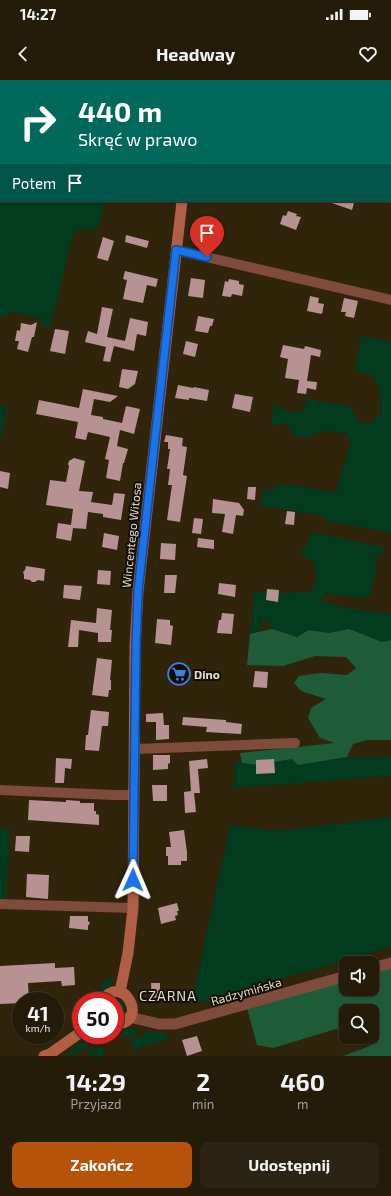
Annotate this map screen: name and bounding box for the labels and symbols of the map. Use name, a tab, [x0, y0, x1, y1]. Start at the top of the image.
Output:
pin	[190, 216, 224, 257]
street label: Wincentego Witosa	[119, 482, 143, 588]
supermarket icon: Dino	[166, 661, 192, 687]
place label: Dino	[194, 667, 220, 681]
position arrow	[112, 859, 154, 901]
street label: Radzymińska	[209, 974, 283, 1008]
district label: CZARNA	[139, 987, 197, 1004]
speed limit sign: 50	[72, 992, 124, 1044]

